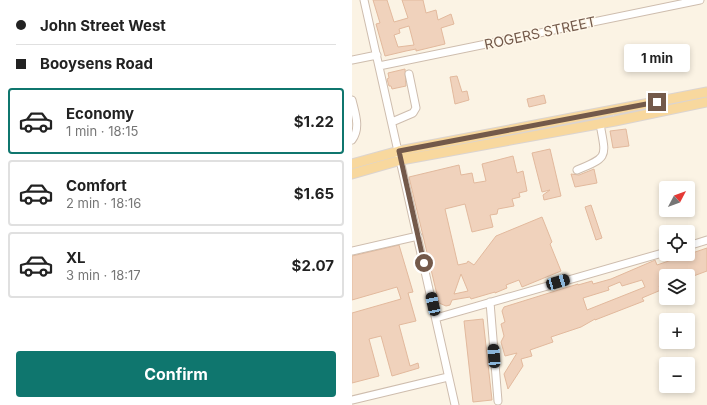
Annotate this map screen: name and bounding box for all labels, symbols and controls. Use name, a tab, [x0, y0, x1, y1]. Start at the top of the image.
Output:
street label: ROGERS STREET	[483, 12, 597, 53]
text: John Street West	[40, 16, 166, 35]
callout: 1 min	[624, 44, 690, 72]
text: 1 min	[641, 50, 673, 66]
text: Booysens Road	[40, 54, 153, 73]
route end	[648, 93, 666, 111]
icon: car	[18, 103, 54, 139]
text: Economy	[66, 104, 134, 123]
text: $1.22	[294, 112, 334, 131]
text: 1 min · 18:15	[66, 123, 138, 139]
icon: car	[18, 175, 54, 211]
text: Comfort	[66, 176, 127, 195]
north arrow	[659, 181, 695, 217]
map controls	[659, 181, 695, 393]
text: $1.65	[294, 184, 334, 203]
text: 2 min · 18:16	[66, 195, 141, 211]
button: locate	[659, 225, 695, 261]
icon: car	[18, 247, 54, 283]
text: XL	[66, 248, 86, 267]
route start	[415, 254, 433, 272]
text: $2.07	[292, 256, 334, 275]
text: 3 min · 18:17	[66, 267, 141, 283]
button: layers	[659, 269, 695, 305]
car	[545, 273, 571, 291]
car	[425, 291, 441, 317]
button: +	[659, 313, 695, 349]
car	[487, 344, 501, 368]
button: Confirm	[16, 351, 336, 397]
button: −	[659, 357, 695, 393]

